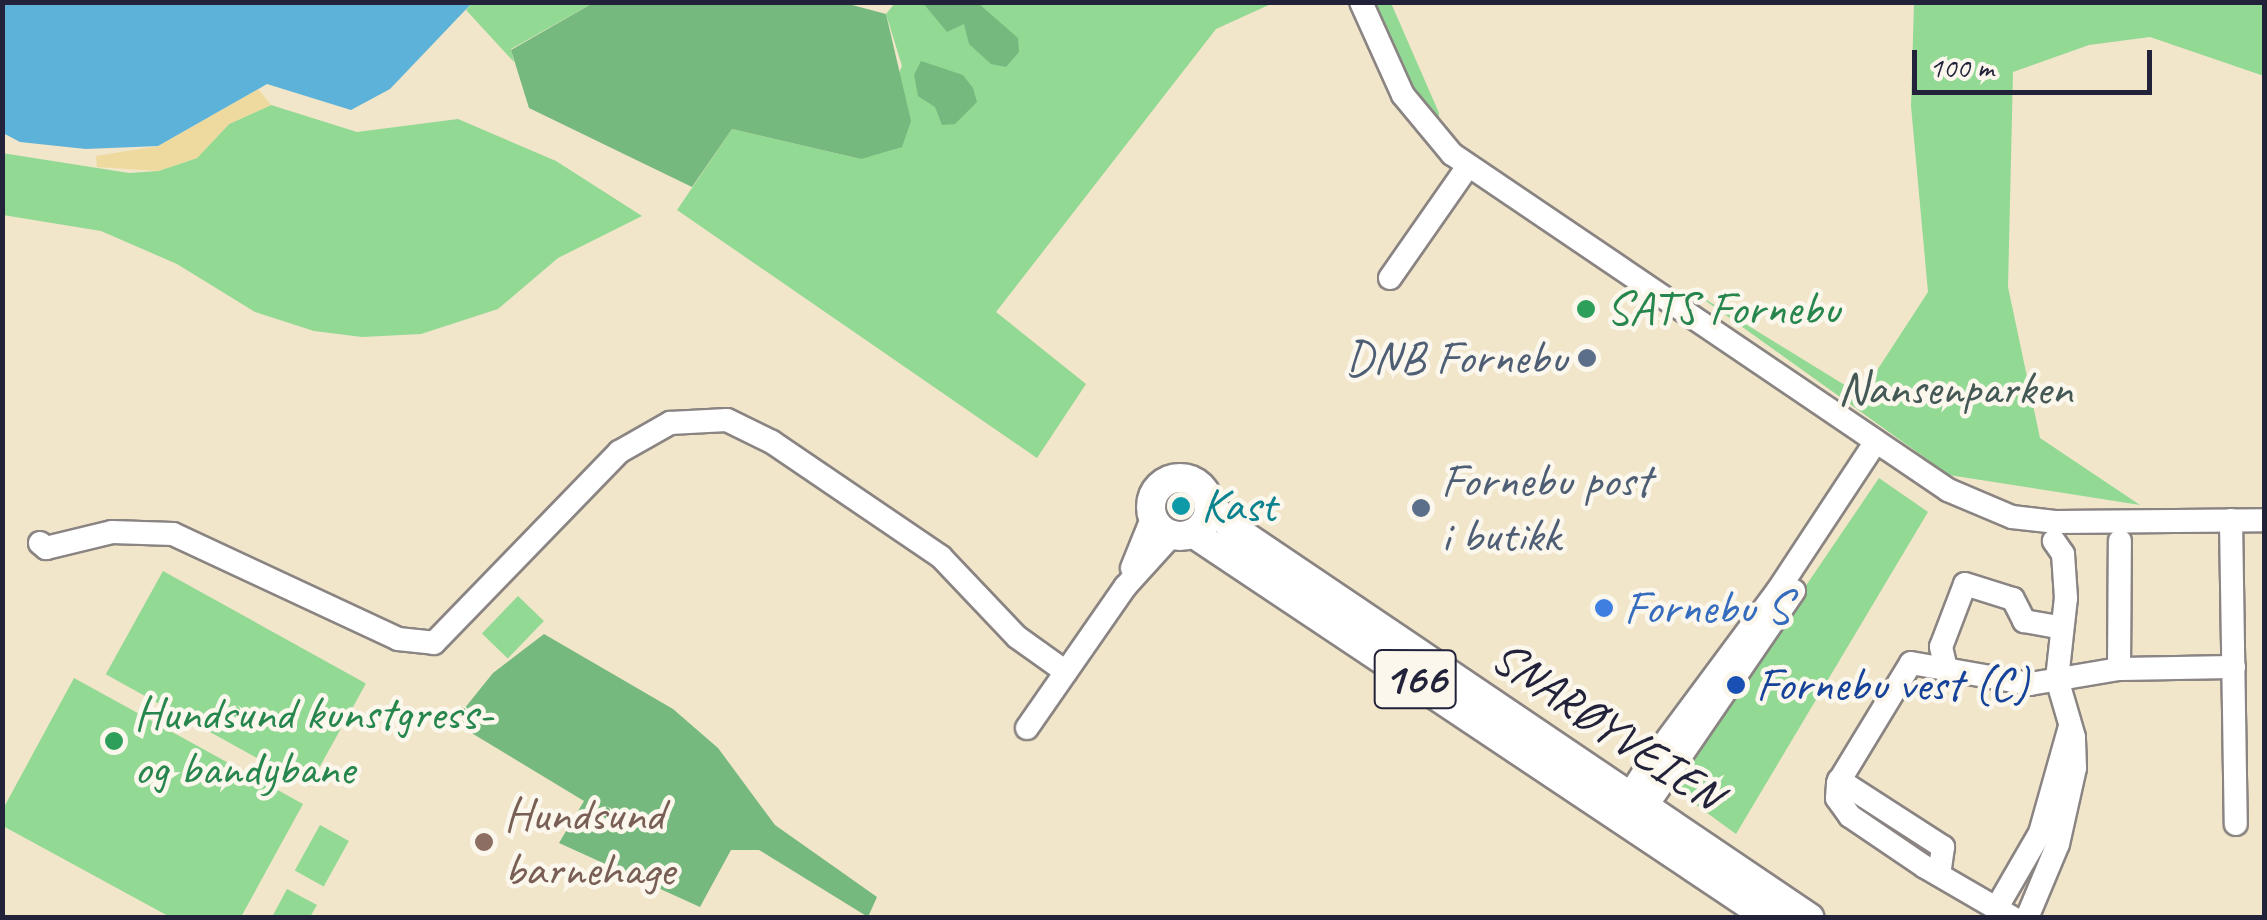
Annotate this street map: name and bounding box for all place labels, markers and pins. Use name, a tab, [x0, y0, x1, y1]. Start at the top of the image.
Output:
place label: SATS Fornebu	[1606, 280, 1840, 338]
marker: SATS Fornebu	[1575, 298, 1597, 320]
place label: DNB Fornebu	[1345, 329, 1567, 387]
marker: DNB Fornebu	[1576, 347, 1598, 369]
place label: Fornebu post i butikk	[1441, 451, 1651, 564]
place label: Kast	[1201, 477, 1276, 535]
marker: Kast	[1170, 495, 1192, 517]
marker: Fornebu post i butikk	[1410, 497, 1432, 519]
place label: Fornebu S	[1624, 579, 1790, 637]
marker: Fornebu S	[1593, 597, 1615, 619]
place label: Fornebu vest (C)	[1756, 656, 2028, 714]
marker: Fornebu vest (C)	[1725, 674, 1747, 696]
place label: Hundsund kunstgress- og bandybane	[134, 684, 493, 797]
marker: Hundsund kunstgress- og bandybane	[103, 730, 125, 752]
place label: Hundsund barnehage	[504, 785, 674, 898]
marker: Hundsund barnehage	[473, 831, 495, 853]

